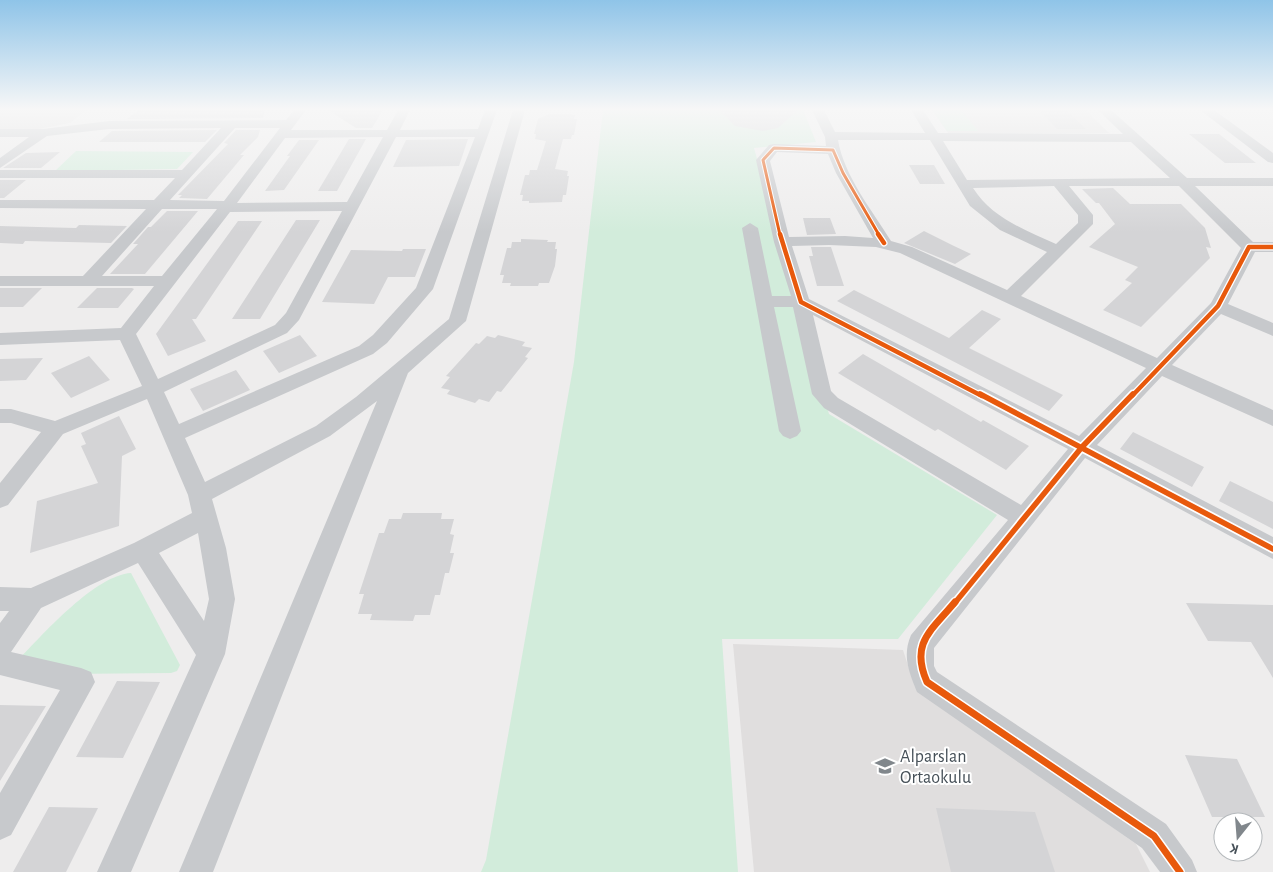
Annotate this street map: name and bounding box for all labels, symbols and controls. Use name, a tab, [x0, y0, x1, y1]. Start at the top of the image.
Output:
place label: Alparslan Ortaokulu	[900, 748, 971, 787]
school or university icon: Alparslan Ortaokulu	[874, 755, 896, 777]
north arrow	[1213, 812, 1263, 862]
text: K	[1228, 840, 1240, 856]

